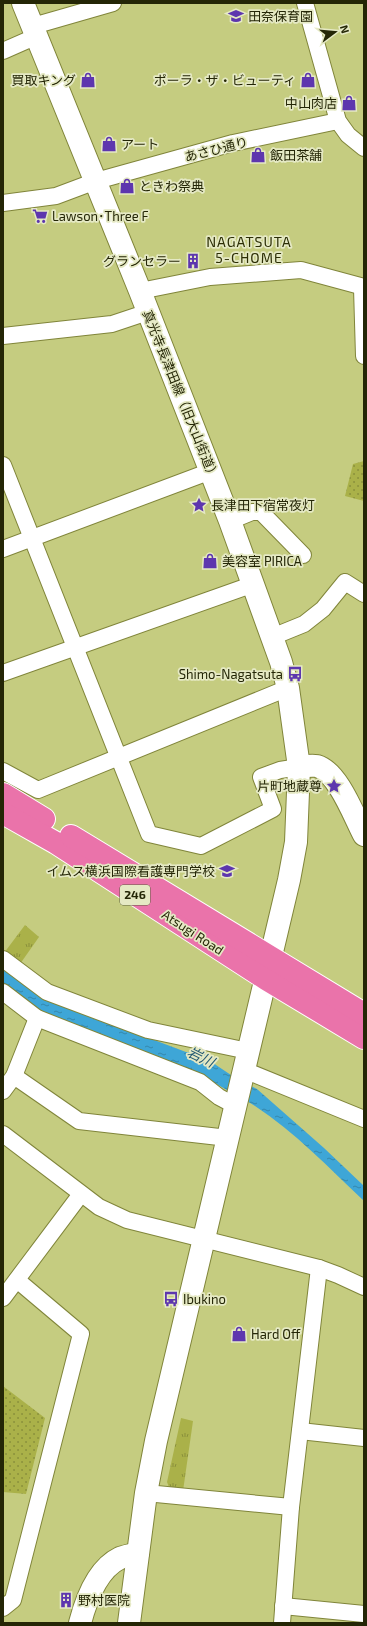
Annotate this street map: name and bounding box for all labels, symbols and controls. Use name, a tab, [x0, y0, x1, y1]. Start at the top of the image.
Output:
school or university icon: 田奈保育園	[227, 7, 245, 25]
place label: 田奈保育園	[248, 8, 313, 24]
north arrow	[315, 12, 355, 52]
text: N	[338, 23, 352, 35]
shop icon: 買取キング	[79, 71, 97, 89]
shop icon: ポーラ・ザ・ビューティ	[299, 71, 317, 89]
place label: 買取キング	[11, 72, 76, 88]
place label: ポーラ・ザ・ビューティ	[154, 72, 296, 88]
shop icon: 中山肉店	[340, 94, 358, 112]
place label: 中山肉店	[285, 95, 337, 111]
street label: あさひ通り	[183, 133, 249, 165]
shop icon: アート	[100, 135, 118, 153]
place label: アート	[121, 136, 159, 152]
shop icon: 飯田茶舗	[249, 146, 267, 164]
place label: 飯田茶舗	[270, 147, 322, 163]
shop icon: ときわ祭典	[118, 177, 136, 195]
place label: ときわ祭典	[139, 178, 204, 194]
supermarket icon: Lawson･Three F	[31, 207, 49, 225]
place label: Lawson･Three F	[52, 208, 149, 224]
district label: NAGATSUTA 5-CHOME	[206, 233, 292, 266]
building icon: グランセラー	[184, 252, 202, 270]
place label: グランセラー	[103, 253, 181, 269]
street label: 真光寺長津田線（旧大山街道）	[139, 308, 223, 482]
place icon: 長津田下宿常夜灯	[190, 496, 208, 514]
place label: 長津田下宿常夜灯	[211, 497, 315, 513]
shop icon: 美容室 PIRICA	[201, 552, 219, 570]
place label: 美容室 PIRICA	[222, 553, 302, 569]
bus stop icon: Shimo-Nagatsuta	[286, 665, 304, 683]
place label: Shimo-Nagatsuta	[179, 666, 283, 682]
place icon: 片町地蔵尊	[325, 777, 343, 795]
place label: 片町地蔵尊	[257, 778, 322, 794]
school or university icon: イムス横浜国際看護専門学校	[218, 862, 236, 880]
place label: イムス横浜国際看護専門学校	[46, 863, 215, 879]
road number: 246	[120, 885, 150, 905]
street label: Atsugi Road	[159, 906, 227, 958]
water label: 岩川	[185, 1043, 219, 1071]
bus stop icon: Ibukino	[162, 1290, 180, 1308]
place label: Ibukino	[183, 1291, 226, 1307]
shop icon: Hard Off	[230, 1325, 248, 1343]
place label: Hard Off	[251, 1326, 301, 1342]
building icon: 野村医院	[57, 1591, 75, 1609]
place label: 野村医院	[78, 1592, 130, 1608]

